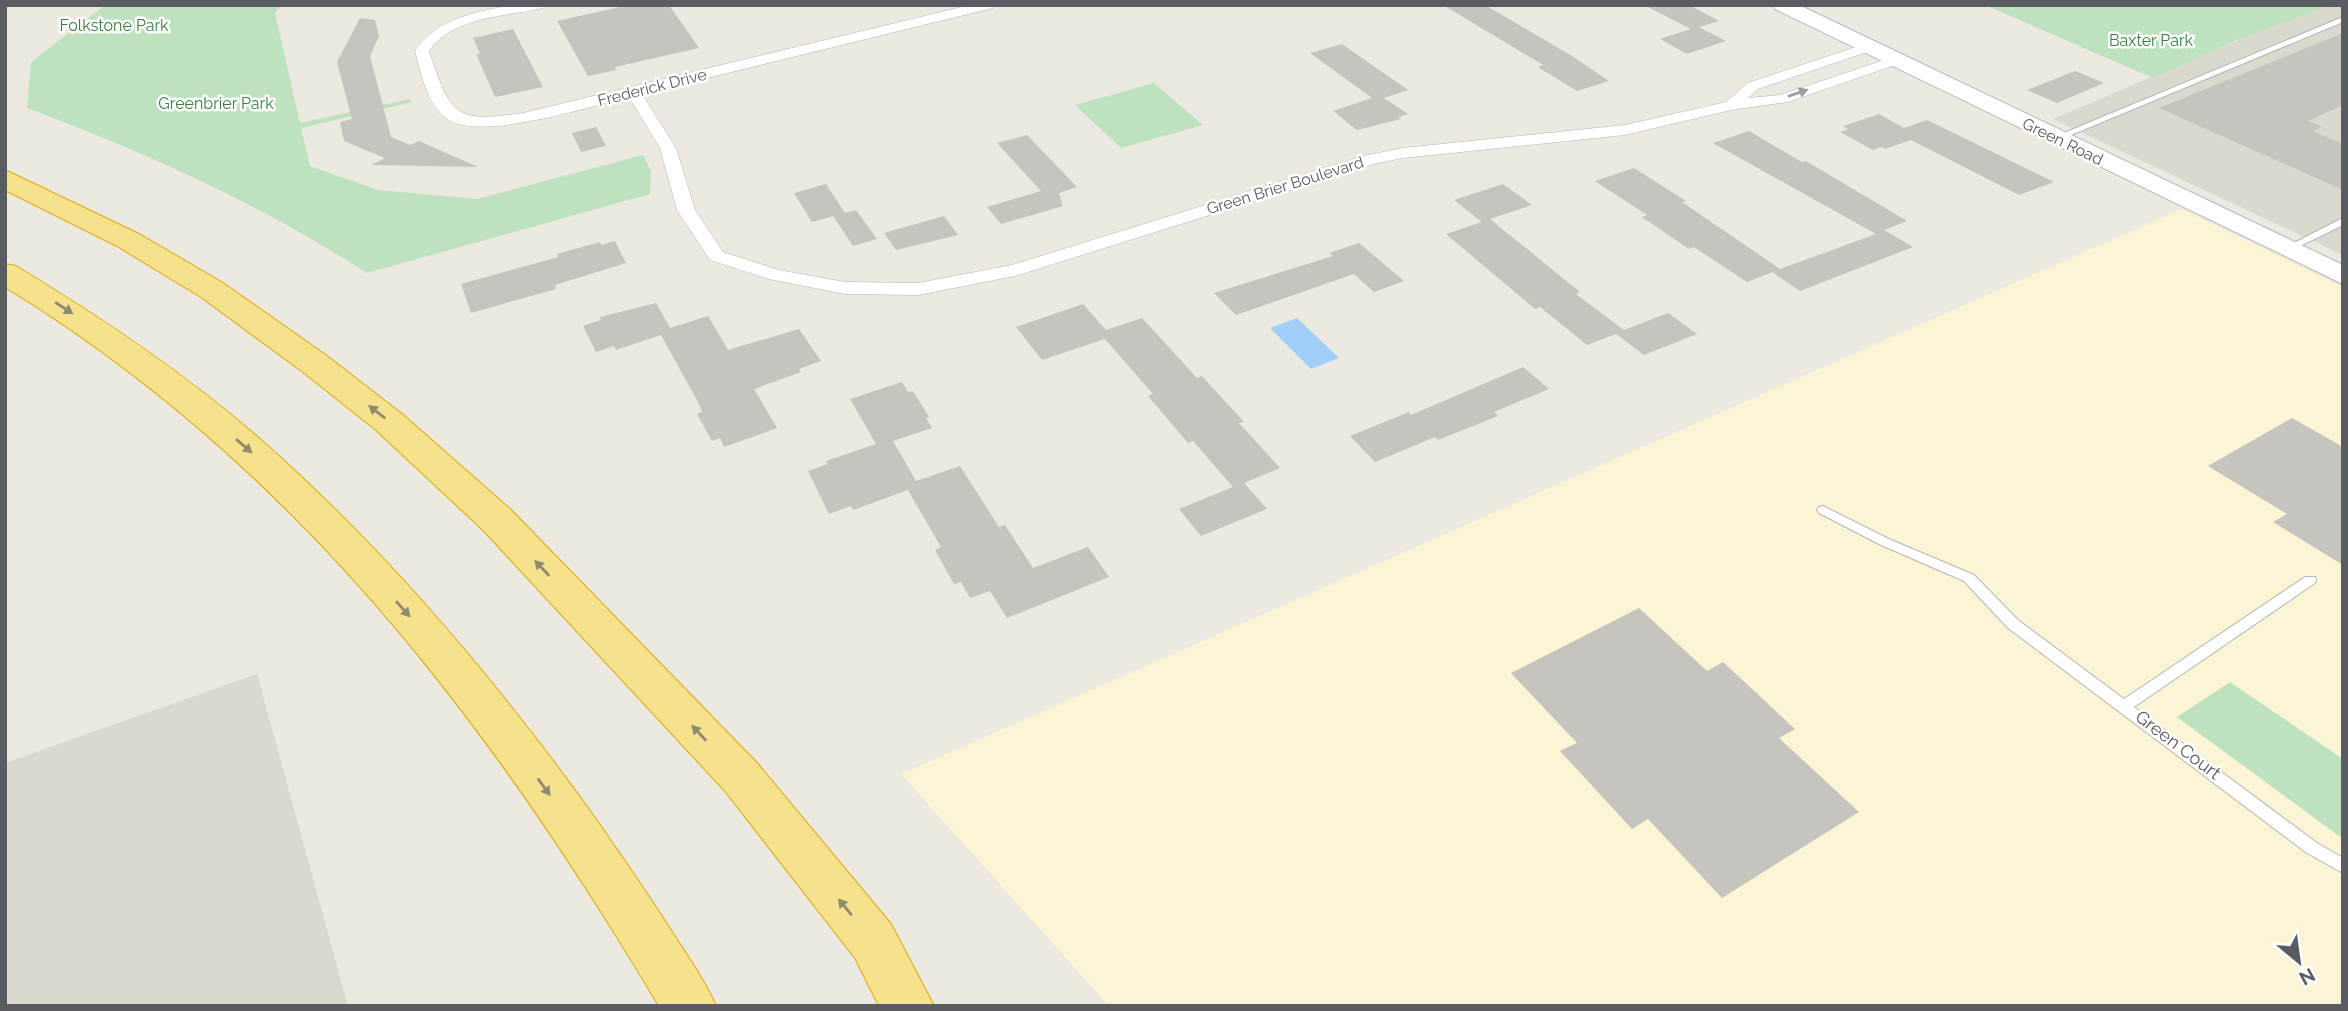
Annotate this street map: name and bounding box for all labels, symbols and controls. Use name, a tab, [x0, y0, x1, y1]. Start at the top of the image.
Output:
park label: Folkstone Park	[59, 16, 169, 35]
park label: Baxter Park	[2109, 31, 2194, 50]
street label: Frederick Drive	[596, 65, 709, 110]
one-way arrow	[1788, 87, 1809, 98]
park label: Greenbrier Park	[158, 94, 274, 113]
street label: Green Road	[2019, 114, 2106, 169]
street label: Green Brier Boulevard	[1204, 153, 1366, 218]
one-way arrow	[54, 302, 73, 315]
one-way arrow	[368, 404, 386, 419]
one-way arrow	[236, 438, 253, 453]
one-way arrow	[535, 560, 551, 577]
one-way arrow	[395, 600, 410, 617]
street label: Green Court	[2132, 706, 2225, 783]
one-way arrow	[691, 725, 707, 742]
one-way arrow	[537, 778, 551, 796]
one-way arrow	[838, 898, 853, 916]
north arrow	[2264, 927, 2334, 997]
text: N	[2296, 964, 2319, 990]

